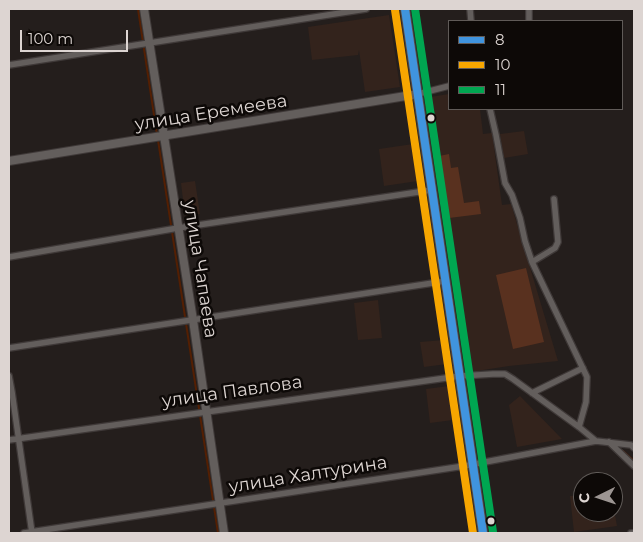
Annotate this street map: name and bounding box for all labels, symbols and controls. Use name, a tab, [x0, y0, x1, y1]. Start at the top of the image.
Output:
scale bar	[22, 20, 130, 52]
legend	[448, 20, 623, 110]
text: 100 m	[28, 29, 73, 48]
text: 8	[495, 30, 505, 49]
text: 10	[495, 55, 510, 74]
text: 11	[495, 80, 506, 99]
street label: улица Еремеева	[133, 90, 289, 136]
unlabelled marker	[426, 113, 436, 123]
street label: улица Чапаева	[178, 198, 222, 340]
street label: улица Павлова	[160, 371, 304, 413]
street label: улица Халтурина	[227, 452, 389, 498]
north arrow	[573, 472, 623, 522]
text: С	[575, 492, 593, 504]
unlabelled marker	[486, 516, 496, 526]

